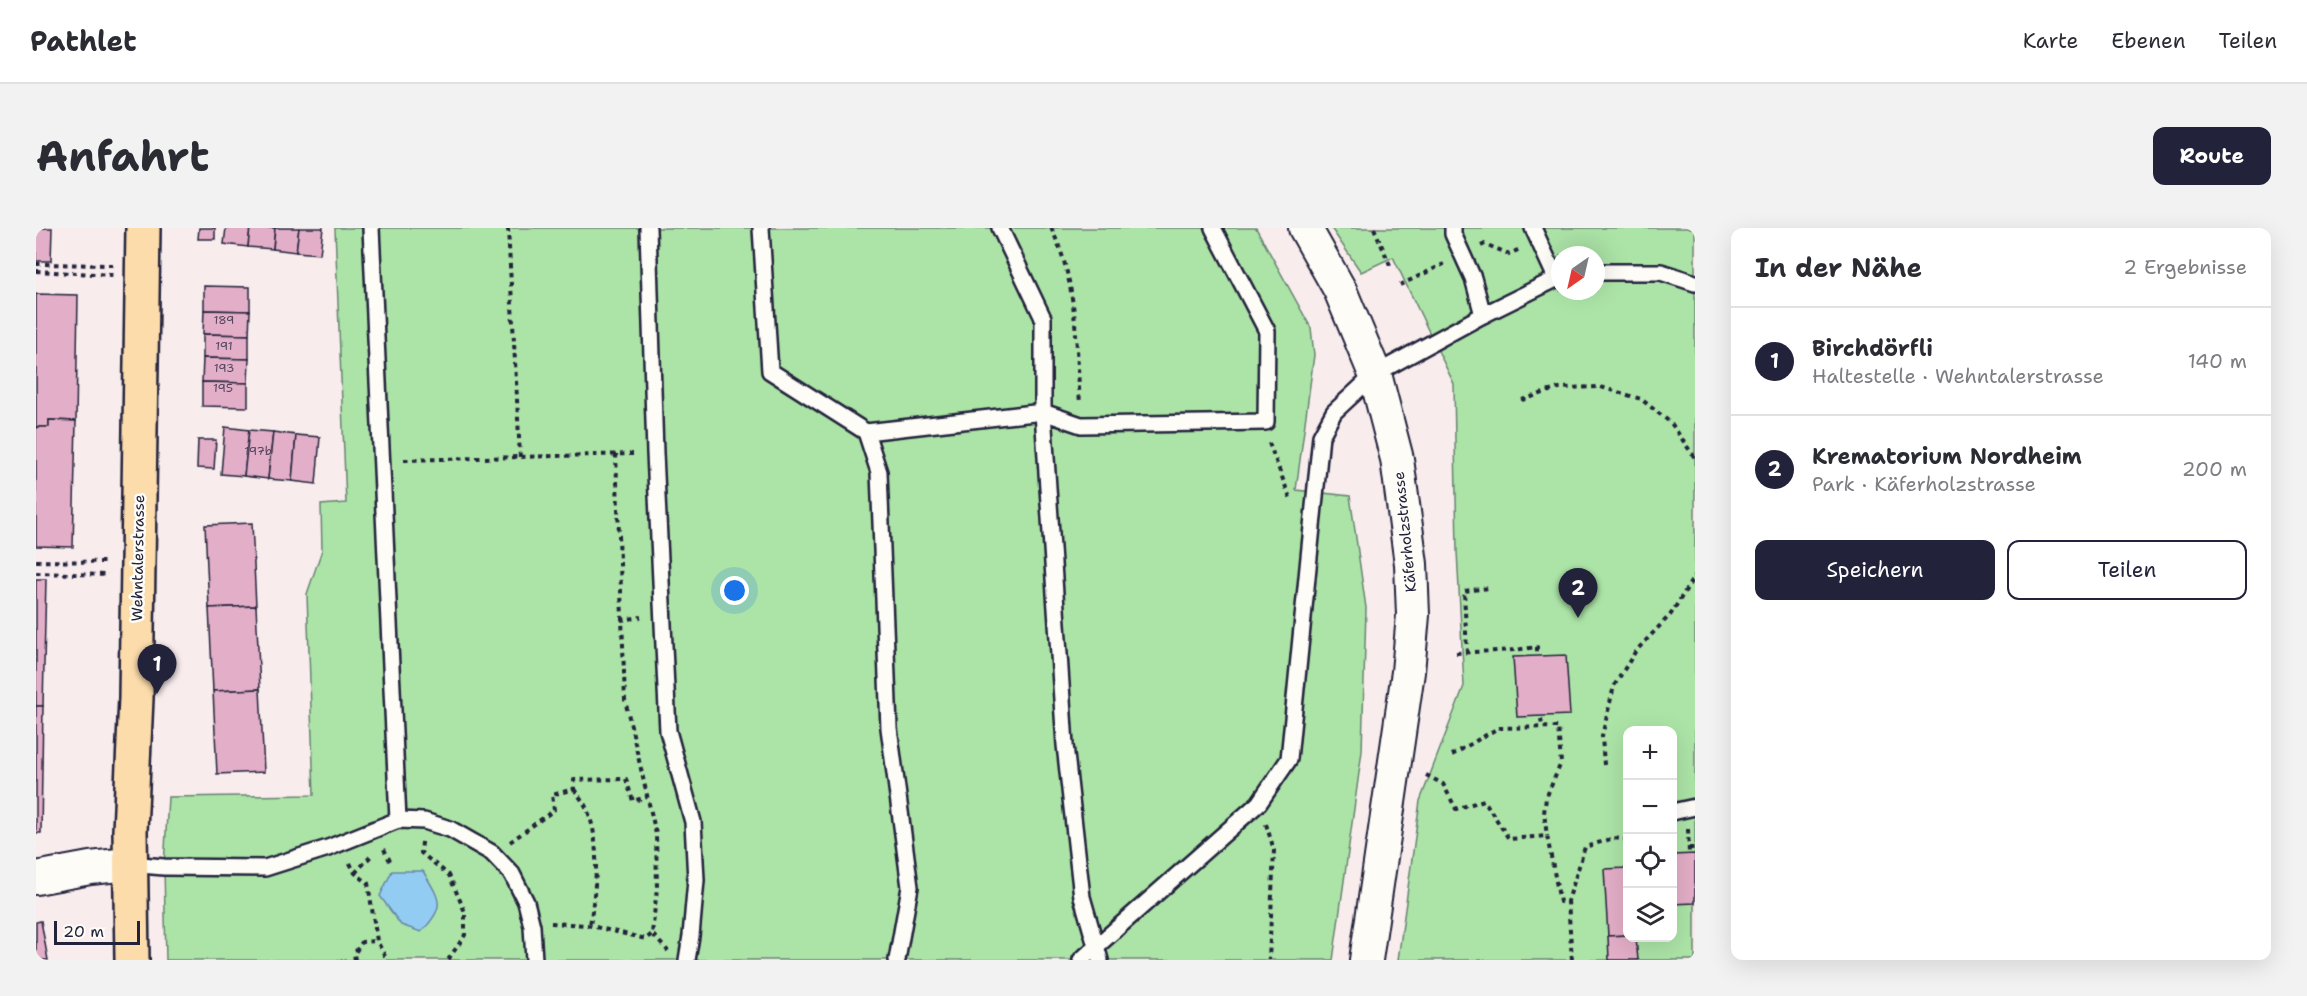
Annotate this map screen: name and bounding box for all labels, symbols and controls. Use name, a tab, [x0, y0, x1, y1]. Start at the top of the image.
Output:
text: Pathlet	[30, 22, 137, 60]
text: Karte	[2023, 27, 2078, 55]
text: Ebenen	[2111, 27, 2186, 55]
text: Teilen	[2219, 27, 2277, 55]
button: Route	[2153, 127, 2271, 185]
text: Anfahrt	[36, 128, 209, 184]
north arrow	[1551, 246, 1605, 300]
text: In der Nähe	[1755, 250, 1922, 285]
text: 2 Ergebnisse	[2123, 254, 2247, 280]
house number: 189	[213, 312, 235, 328]
text: Birchdörfli	[1812, 334, 1933, 363]
house number: 191	[215, 338, 233, 354]
text: 1	[1770, 348, 1779, 374]
text: 140 m	[2188, 348, 2247, 374]
house number: 193	[214, 360, 234, 376]
text: Haltestelle · Wehntalerstrasse	[1812, 363, 2104, 389]
house number: 195	[213, 380, 233, 396]
text: Krematorium Nordheim	[1812, 442, 2082, 471]
house number: 197b	[244, 443, 272, 459]
text: 2	[1768, 456, 1782, 482]
text: 200 m	[2182, 456, 2247, 482]
street label: Käferholzstrasse	[1389, 471, 1421, 593]
text: Park · Käferholzstrasse	[1812, 471, 2036, 497]
street label: Wehntalerstrasse	[127, 495, 149, 621]
button: Speichern	[1755, 540, 1995, 600]
button: Teilen	[2007, 540, 2247, 600]
pin: 2	[1558, 568, 1598, 618]
your location	[720, 576, 749, 605]
pin: 1	[138, 644, 176, 694]
map controls	[1623, 726, 1677, 942]
button: +	[1623, 726, 1677, 780]
button: −	[1623, 780, 1677, 834]
button: locate	[1623, 834, 1677, 888]
button: layers	[1623, 888, 1677, 942]
scale bar	[54, 918, 140, 946]
text: 20 m	[63, 921, 104, 942]

